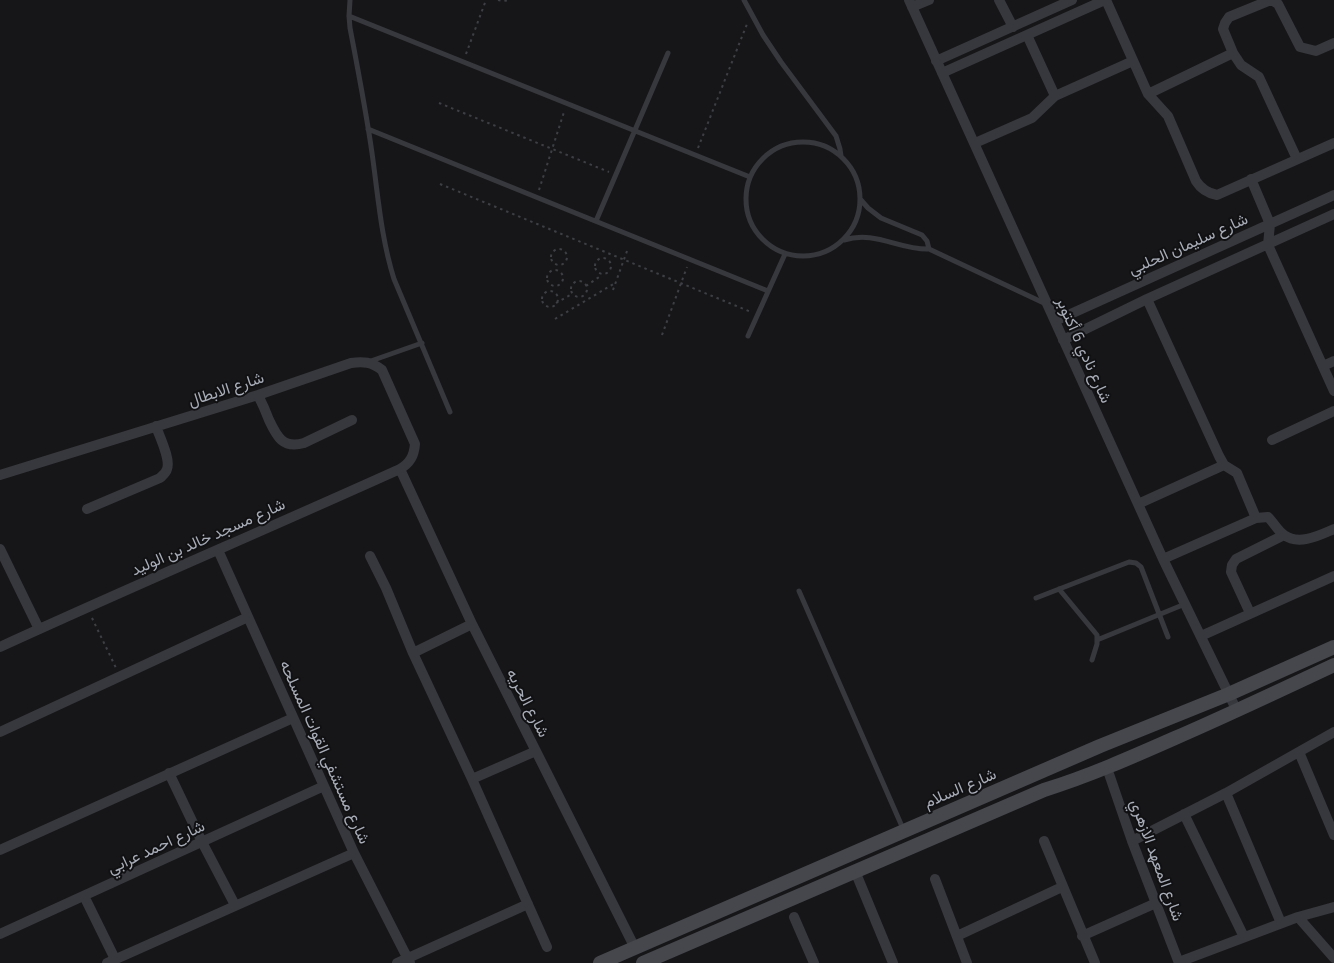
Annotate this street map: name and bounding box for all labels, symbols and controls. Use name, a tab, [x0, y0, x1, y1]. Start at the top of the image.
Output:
street label: شارع سليمان الحلبي	[1125, 209, 1251, 279]
street label: شارع نادي 6 أكتوبر	[1052, 294, 1116, 406]
street label: شارع الابطال	[186, 368, 266, 410]
street label: شارع مسجد خالد بن الوليد	[128, 494, 288, 580]
street label: شارع مستشفي القوات المسلحه	[276, 657, 374, 847]
street label: شارع الحريه	[503, 665, 553, 741]
street label: شارع السلام	[921, 764, 999, 812]
street label: شارع المعهد الازهري	[1126, 797, 1188, 923]
street label: شارع احمد عرابي	[104, 816, 208, 878]

